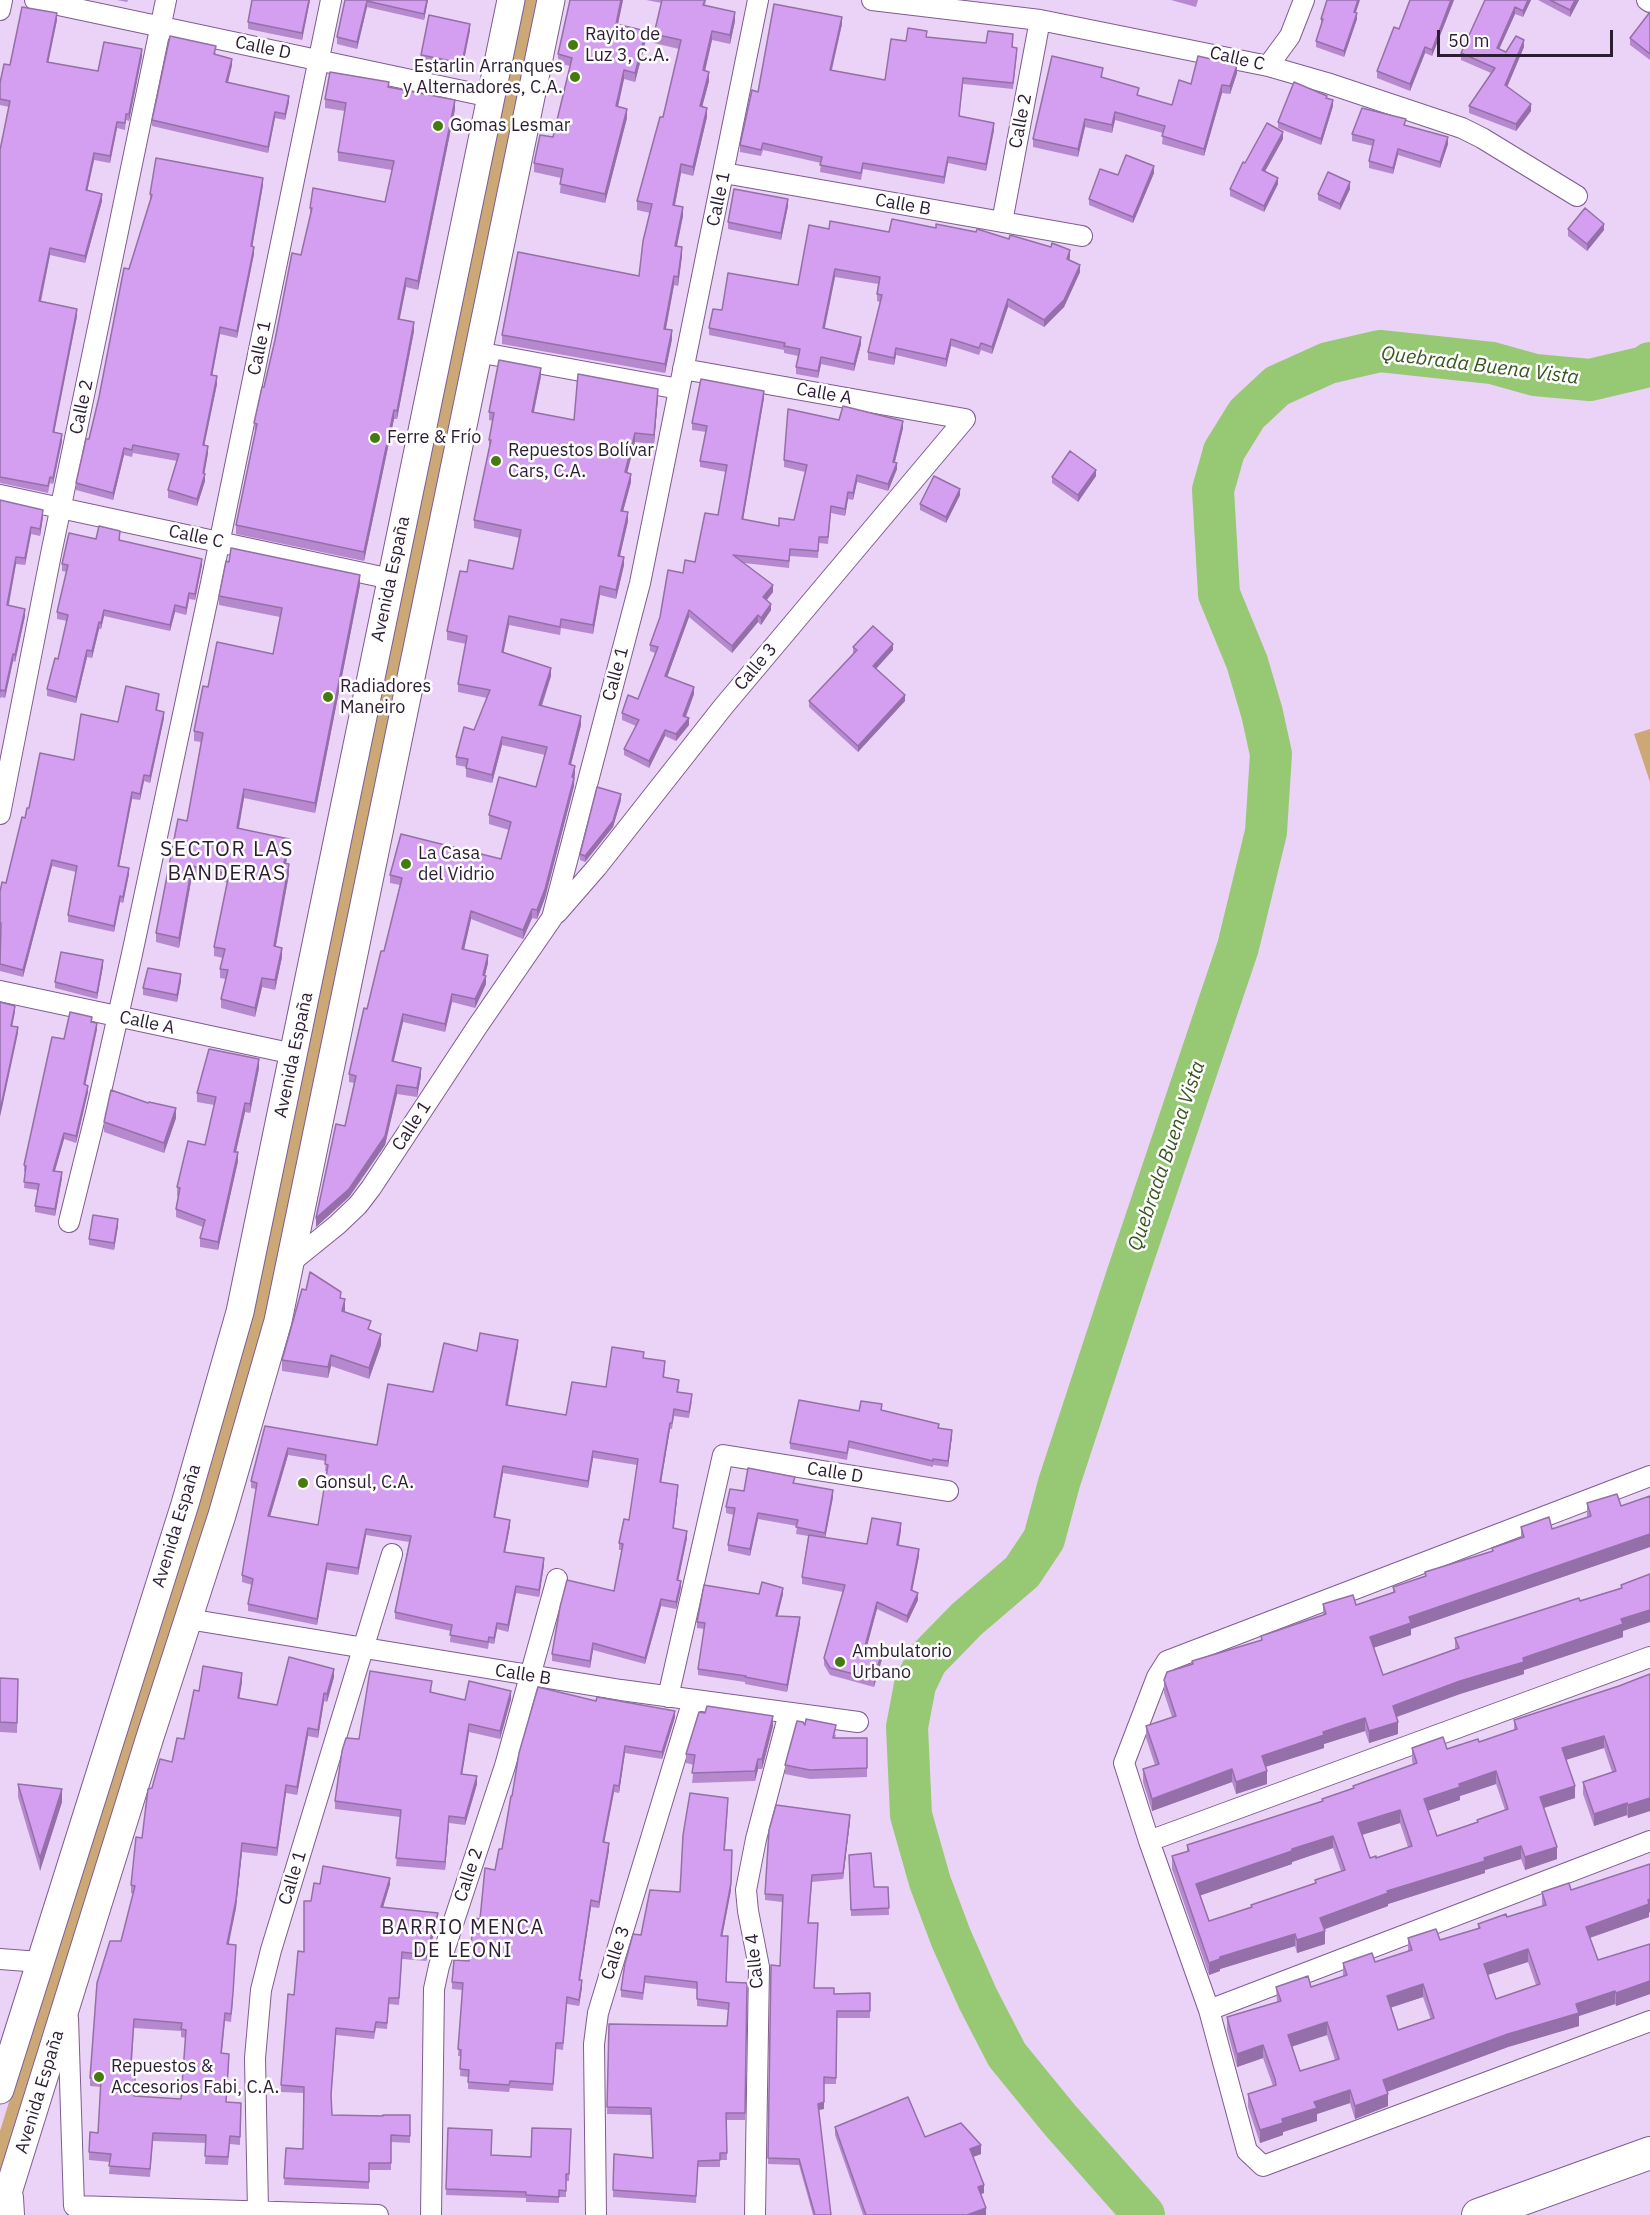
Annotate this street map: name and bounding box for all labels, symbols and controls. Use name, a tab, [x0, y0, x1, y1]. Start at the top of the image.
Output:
scale bar	[1440, 18, 1616, 56]
place label: Rayito de Luz 3, C.A.	[585, 24, 670, 66]
text: 50 m	[1448, 29, 1490, 52]
street label: Calle D	[233, 32, 293, 64]
marker: Rayito de Luz 3, C.A.	[566, 38, 580, 52]
street label: Calle C	[1207, 42, 1267, 76]
place label: Estarlin Arranques y Alternadores, C.A.	[403, 56, 563, 98]
marker: Estarlin Arranques y Alternadores, C.A.	[568, 70, 582, 84]
street label: Calle 2	[1005, 92, 1037, 150]
place label: Gomas Lesmar	[450, 115, 570, 137]
marker: Gomas Lesmar	[431, 119, 445, 133]
street label: Calle 1	[703, 170, 735, 228]
street label: Calle B	[873, 189, 933, 221]
street label: Calle 1	[244, 319, 276, 377]
water label: Quebrada Buena Vista	[1380, 342, 1580, 390]
street label: Calle 2	[66, 378, 98, 436]
street label: Calle A	[794, 378, 854, 410]
place label: Ferre & Frío	[387, 427, 481, 449]
marker: Ferre & Frío	[368, 431, 382, 445]
place label: Repuestos Bolívar Cars, C.A.	[508, 440, 654, 482]
marker: Repuestos Bolívar Cars, C.A.	[489, 454, 503, 468]
street label: Avenida España	[367, 514, 415, 644]
street label: Calle C	[166, 521, 226, 553]
street label: Calle 3	[730, 639, 782, 695]
street label: Calle 1	[598, 644, 634, 704]
place label: Radiadores Maneiro	[340, 676, 431, 718]
marker: Radiadores Maneiro	[321, 690, 335, 704]
district label: SECTOR LAS BANDERAS	[160, 837, 294, 887]
place label: La Casa del Vidrio	[418, 843, 495, 886]
marker: La Casa del Vidrio	[399, 857, 413, 871]
street label: Avenida España	[270, 990, 318, 1120]
street label: Calle A	[117, 1007, 177, 1039]
water label: Quebrada Buena Vista	[1123, 1058, 1211, 1254]
street label: Calle 1	[388, 1097, 436, 1155]
street label: Calle D	[805, 1458, 865, 1488]
street label: Avenida España	[148, 1462, 206, 1590]
place label: Gonsul, C.A.	[315, 1472, 414, 1494]
marker: Gonsul, C.A.	[296, 1476, 310, 1490]
place label: Ambulatorio Urbano	[852, 1641, 952, 1684]
marker: Ambulatorio Urbano	[833, 1655, 847, 1669]
street label: Calle B	[493, 1660, 553, 1690]
street label: Calle 2	[450, 1845, 488, 1905]
street label: Calle 1	[275, 1848, 311, 1908]
district label: BARRIO MENCA DE LEONI	[381, 1916, 545, 1963]
street label: Calle 3	[597, 1923, 635, 1983]
street label: Calle 4	[741, 1932, 769, 1990]
street label: Avenida España	[11, 2028, 69, 2156]
place label: Repuestos & Accesorios Fabi, C.A.	[111, 2056, 279, 2098]
marker: Repuestos & Accesorios Fabi, C.A.	[92, 2070, 106, 2084]

